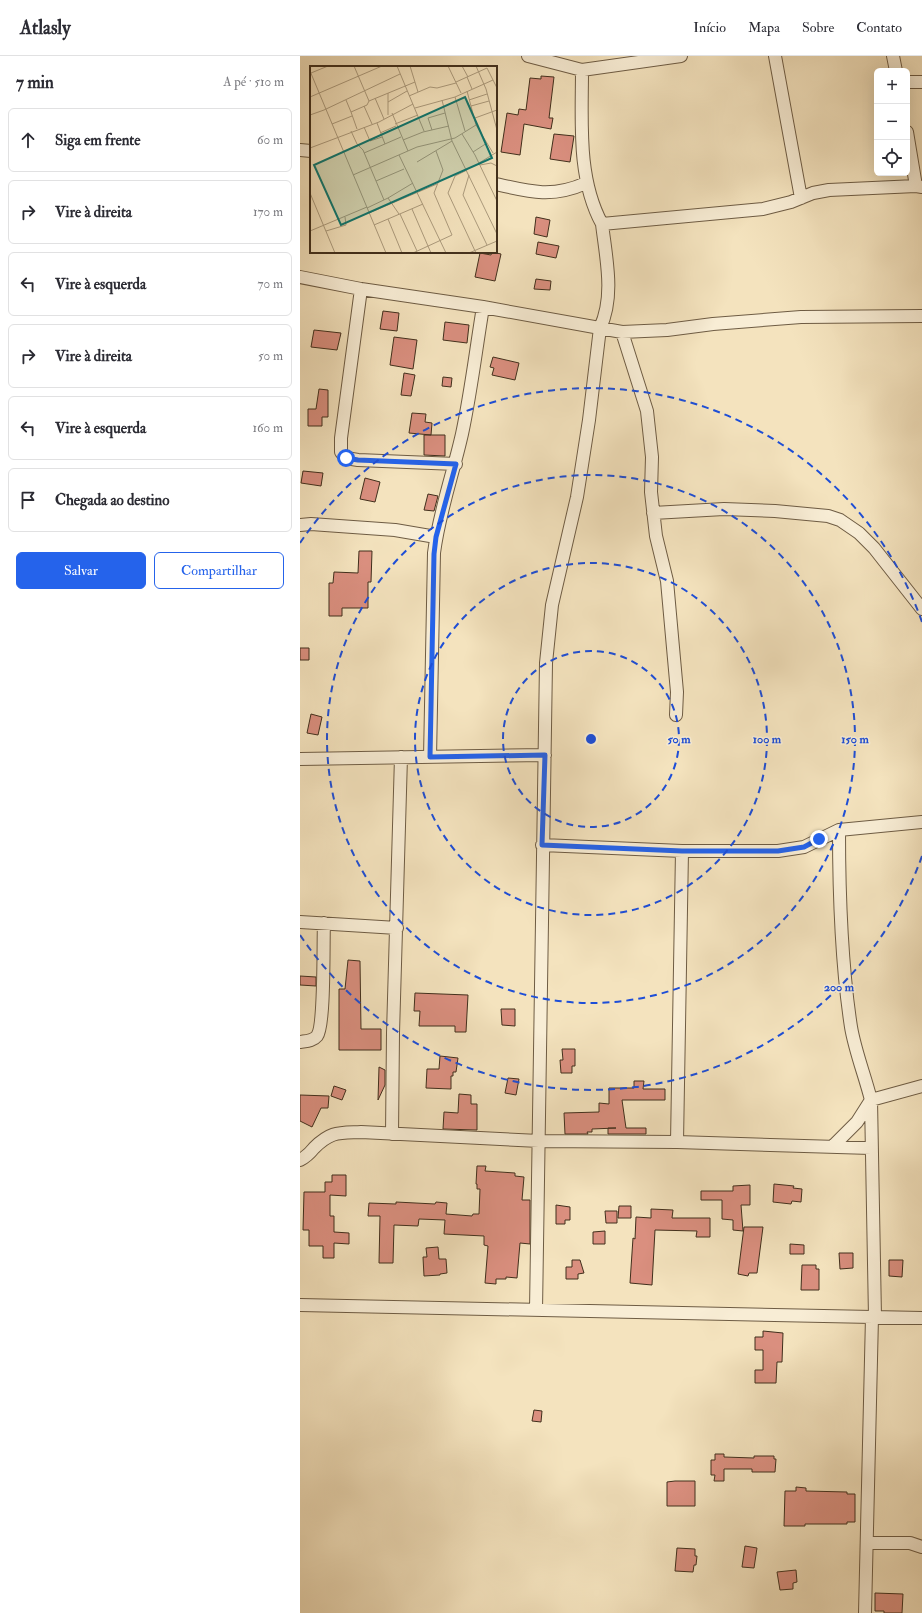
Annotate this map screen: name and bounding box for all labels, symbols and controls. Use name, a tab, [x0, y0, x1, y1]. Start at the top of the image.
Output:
text: Atlasly	[20, 16, 71, 40]
text: Início	[693, 19, 726, 36]
text: Mapa	[748, 19, 780, 36]
text: Sobre	[802, 19, 834, 36]
text: Contato	[856, 19, 902, 36]
inset map	[310, 66, 497, 253]
map controls	[874, 68, 910, 176]
button: +	[874, 68, 910, 104]
text: 7 min	[16, 72, 54, 93]
text: A pé · 510 m	[223, 74, 284, 90]
button: −	[874, 104, 910, 140]
icon: ahead	[17, 129, 39, 151]
text: Siga em frente	[55, 131, 141, 150]
text: 60 m	[257, 132, 283, 148]
button: locate	[874, 140, 910, 176]
icon: right	[17, 201, 39, 223]
text: Vire à direita	[55, 203, 132, 222]
text: 170 m	[253, 204, 283, 220]
icon: left	[17, 273, 39, 295]
text: Vire à esquerda	[55, 275, 146, 294]
text: 70 m	[258, 276, 283, 292]
icon: right	[17, 345, 39, 367]
text: Vire à direita	[55, 347, 132, 366]
text: 50 m	[258, 348, 283, 364]
icon: left	[17, 417, 39, 439]
text: Vire à esquerda	[55, 419, 146, 438]
text: 160 m	[252, 420, 283, 436]
route start	[337, 449, 355, 467]
icon: arrive	[17, 489, 39, 511]
text: Chegada ao destino	[55, 491, 170, 510]
button: Salvar	[16, 552, 146, 589]
button: Compartilhar	[154, 552, 284, 589]
centre of rings	[584, 732, 598, 746]
text: 50 m	[667, 732, 691, 747]
text: 100 m	[753, 732, 782, 747]
text: 150 m	[841, 732, 869, 747]
route end	[810, 830, 828, 848]
text: 200 m	[824, 980, 855, 995]

